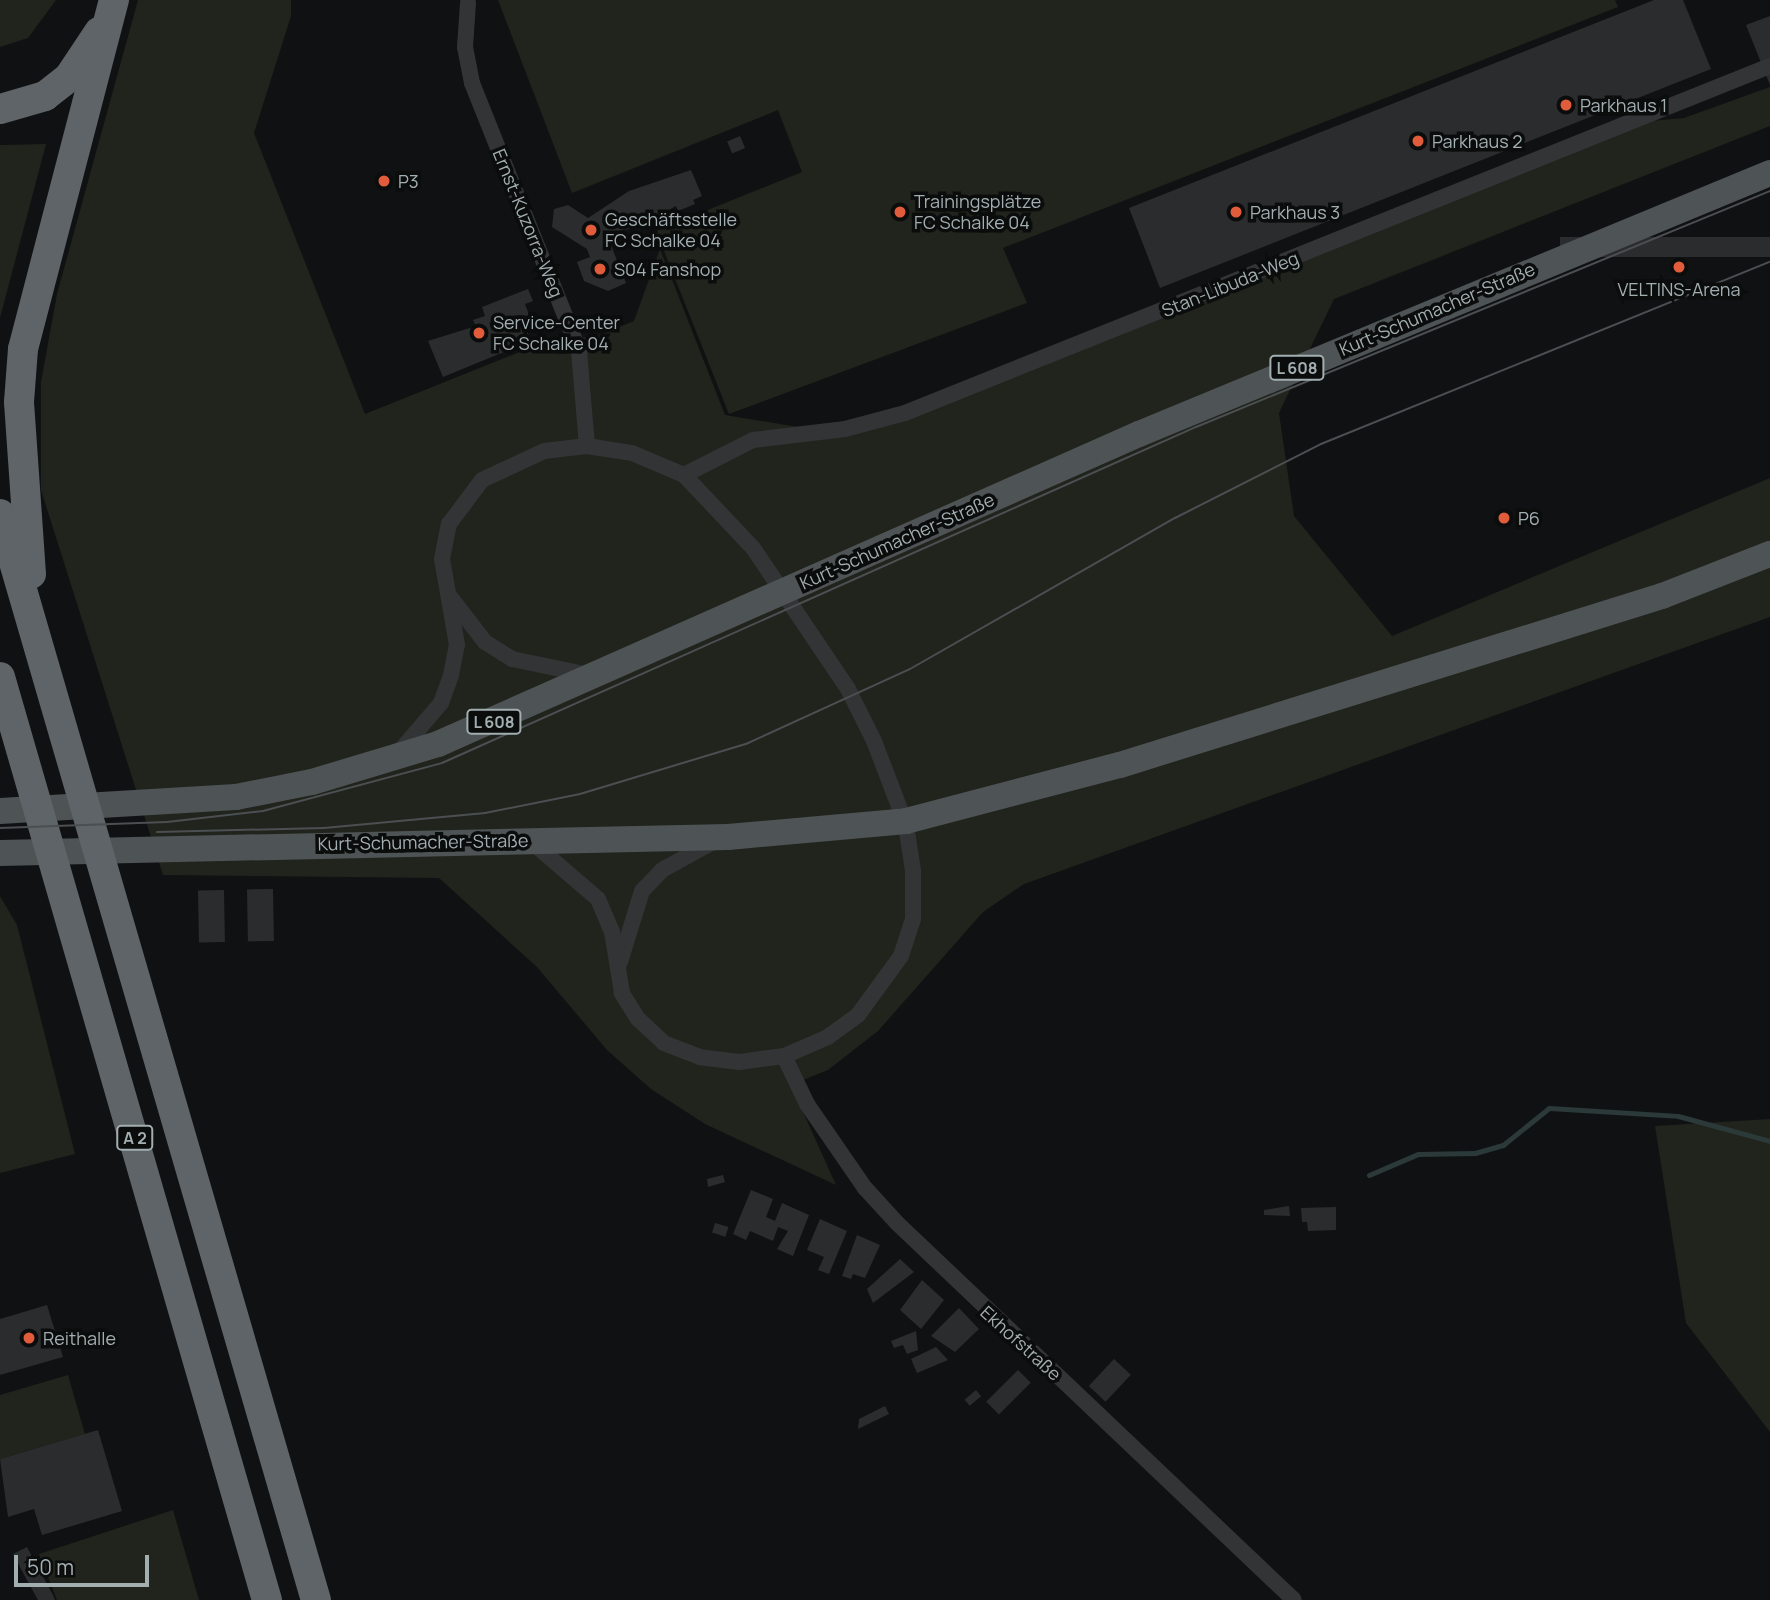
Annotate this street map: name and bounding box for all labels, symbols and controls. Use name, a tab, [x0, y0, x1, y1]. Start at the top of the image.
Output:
place label: Parkhaus 1	[1580, 94, 1667, 116]
marker: Parkhaus 1	[1558, 97, 1574, 113]
place label: Parkhaus 2	[1432, 130, 1523, 152]
marker: Parkhaus 2	[1410, 133, 1426, 149]
street label: Ernst-Kuzorra-Weg	[488, 146, 568, 300]
place label: P3	[398, 170, 419, 192]
marker: P3	[376, 173, 392, 189]
place label: Trainingsplätze FC Schalke 04	[914, 191, 1041, 234]
place label: Parkhaus 3	[1250, 201, 1340, 223]
marker: Trainingsplätze FC Schalke 04	[892, 204, 908, 220]
marker: Parkhaus 3	[1228, 204, 1244, 220]
place label: Geschäftsstelle FC Schalke 04	[605, 209, 737, 252]
marker: Geschäftsstelle FC Schalke 04	[583, 222, 599, 238]
street label: Stan-Libuda-Weg	[1158, 247, 1302, 321]
place label: S04 Fanshop	[614, 258, 721, 280]
street label: Kurt-Schumacher-Straße	[1336, 258, 1538, 360]
marker: VELTINS-Arena	[1671, 259, 1687, 275]
marker: S04 Fanshop	[592, 261, 608, 277]
place label: VELTINS-Arena	[1617, 278, 1741, 300]
place label: Service-Center FC Schalke 04	[493, 312, 620, 354]
marker: Service-Center FC Schalke 04	[471, 325, 487, 341]
road number: L 608	[1267, 356, 1327, 380]
street label: Kurt-Schumacher-Straße	[796, 488, 998, 594]
place label: P6	[1518, 507, 1540, 529]
marker: P6	[1496, 510, 1512, 526]
road number: L 608	[464, 709, 524, 734]
street label: Kurt-Schumacher-Straße	[317, 829, 529, 855]
road number: A 2	[116, 1126, 154, 1150]
street label: Ekhofstraße	[976, 1301, 1066, 1385]
place label: Reithalle	[43, 1327, 116, 1349]
marker: Reithalle	[21, 1330, 37, 1346]
scale bar	[18, 1540, 152, 1584]
text: 50 m	[27, 1553, 74, 1581]

